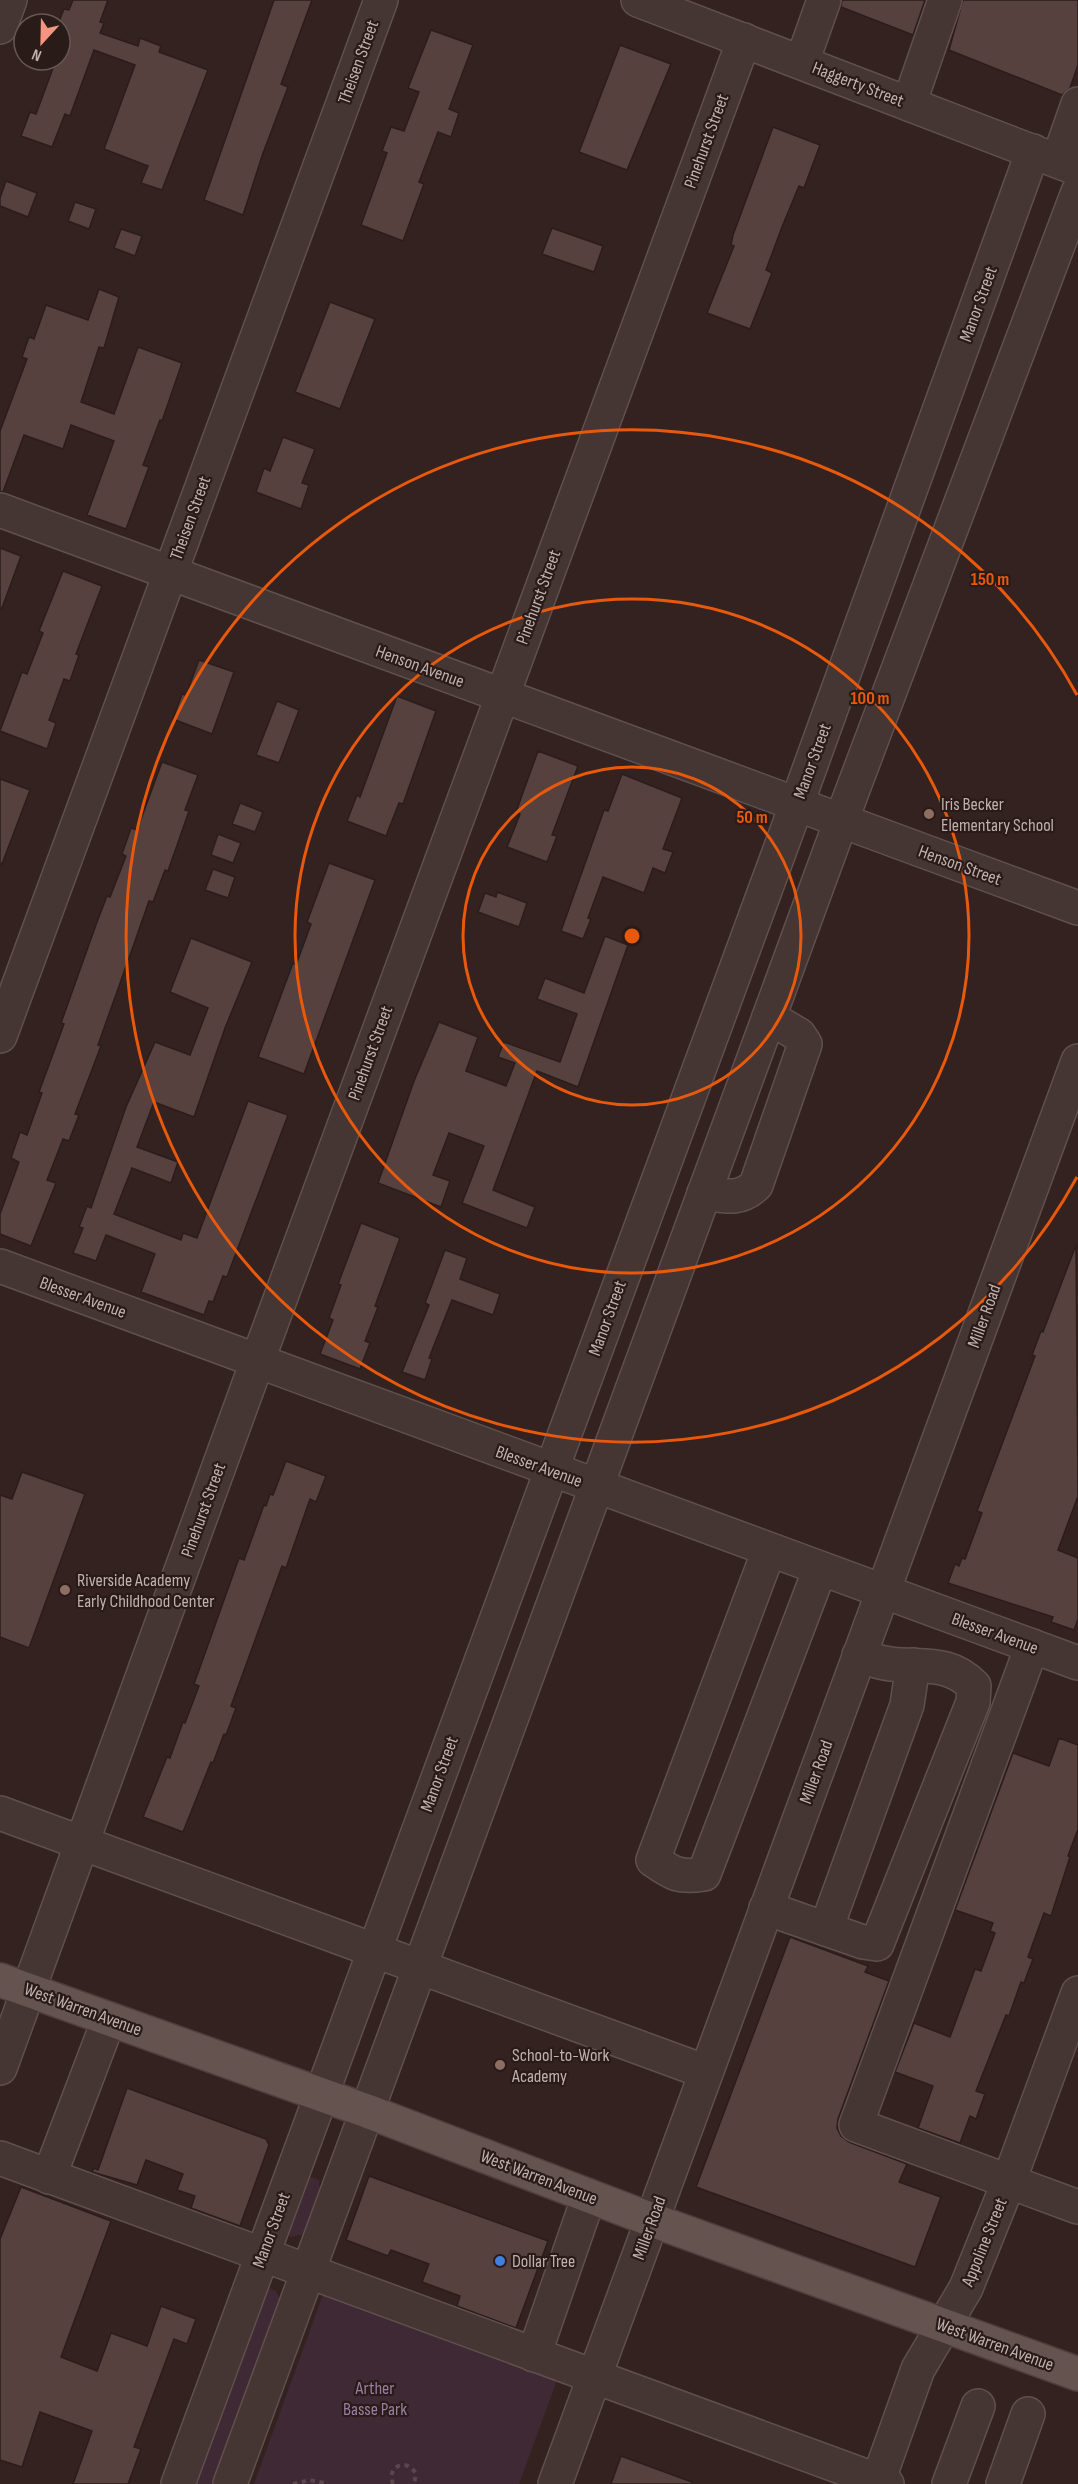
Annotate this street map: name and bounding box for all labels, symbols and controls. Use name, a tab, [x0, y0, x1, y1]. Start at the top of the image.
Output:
north arrow	[12, 12, 72, 72]
street label: Theisen Street	[334, 17, 384, 107]
text: N	[29, 44, 44, 65]
street label: Haggerty Street	[809, 57, 907, 112]
street label: Pinehurst Street	[680, 91, 733, 191]
street label: Manor Street	[955, 263, 1002, 345]
street label: Theisen Street	[166, 473, 216, 563]
street label: Pinehurst Street	[512, 547, 565, 647]
text: 150 m	[971, 569, 1009, 590]
street label: Henson Avenue	[373, 641, 467, 692]
text: 100 m	[851, 688, 890, 709]
street label: Manor Street	[789, 720, 836, 802]
place label: Iris Becker Elementary School	[941, 794, 1054, 836]
text: 50 m	[736, 807, 768, 828]
marker: Iris Becker Elementary School	[922, 807, 936, 821]
street label: Henson Street	[916, 841, 1005, 890]
centre of rings	[622, 926, 642, 946]
street label: Pinehurst Street	[344, 1003, 397, 1103]
street label: Blesser Avenue	[37, 1272, 129, 1323]
street label: Manor Street	[584, 1277, 631, 1359]
street label: Miller Road	[963, 1282, 1006, 1351]
street label: Blesser Avenue	[493, 1441, 585, 1492]
street label: Pinehurst Street	[177, 1460, 230, 1560]
place label: Riverside Academy Early Childhood Center	[77, 1570, 214, 1612]
marker: Riverside Academy Early Childhood Center	[58, 1583, 72, 1597]
street label: Blesser Avenue	[949, 1608, 1041, 1659]
street label: Manor Street	[416, 1733, 463, 1815]
street label: Miller Road	[795, 1738, 838, 1807]
street label: West Warren Avenue	[21, 1978, 144, 2040]
place label: School-to-Work Academy	[511, 2045, 610, 2087]
marker: School-to-Work Academy	[493, 2058, 507, 2072]
street label: West Warren Avenue	[477, 2146, 600, 2209]
street label: Manor Street	[248, 2189, 295, 2271]
street label: Miller Road	[628, 2194, 671, 2263]
street label: Appoline Street	[957, 2195, 1012, 2290]
place label: Dollar Tree	[512, 2251, 575, 2272]
marker: Dollar Tree	[493, 2254, 507, 2268]
street label: West Warren Avenue	[933, 2313, 1056, 2375]
park label: Arther Basse Park	[343, 2378, 407, 2420]

